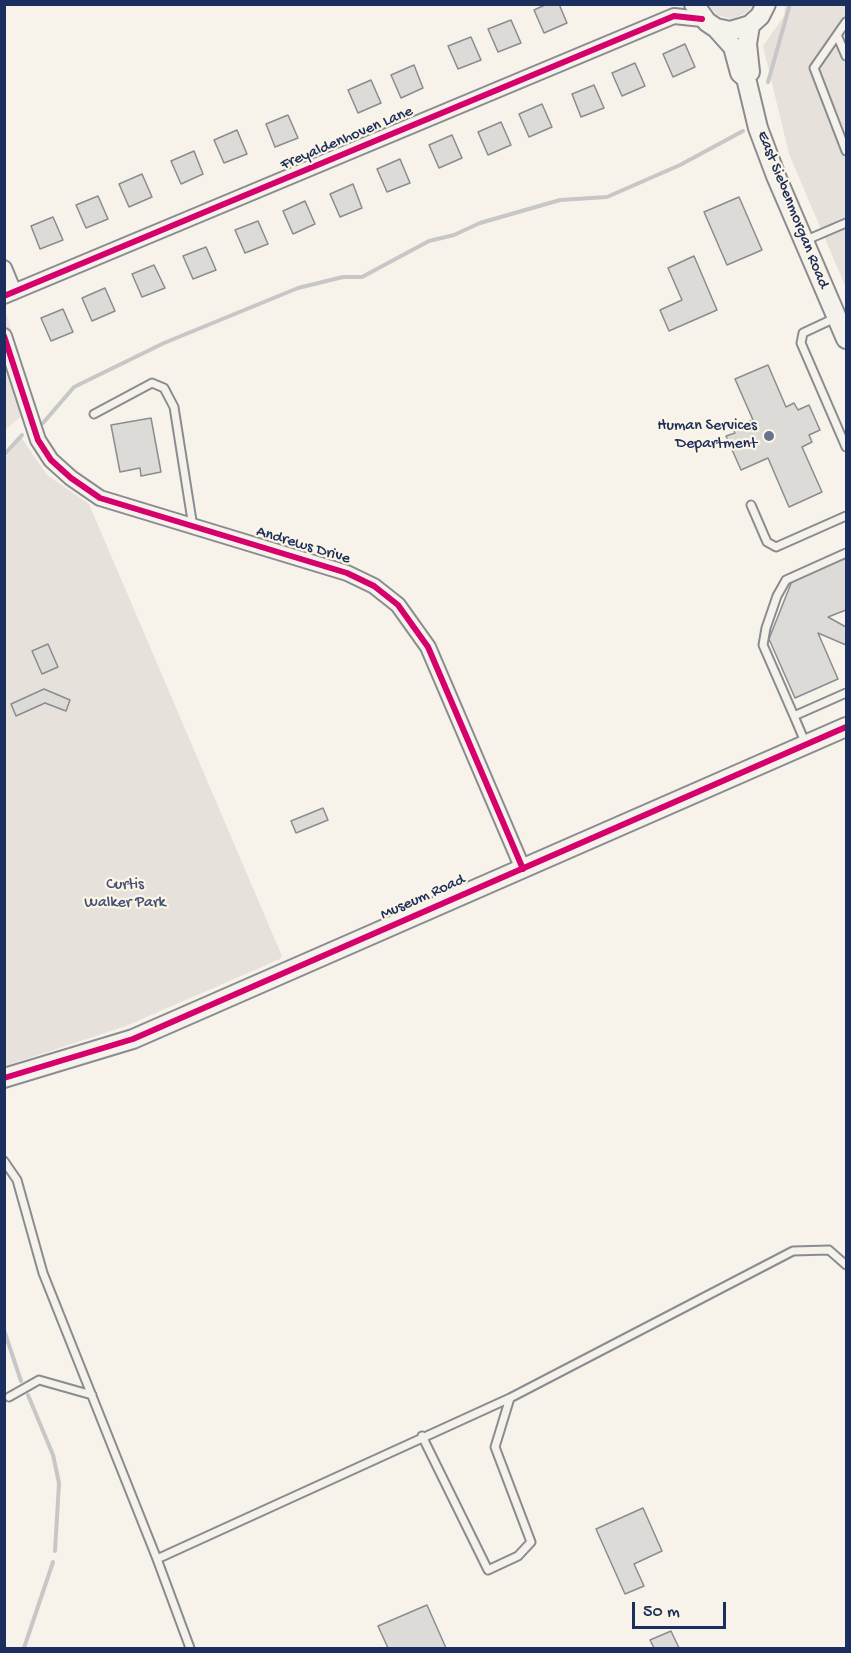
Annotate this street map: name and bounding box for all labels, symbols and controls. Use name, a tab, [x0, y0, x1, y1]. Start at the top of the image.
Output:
street label: Freyaldenhoven Lane	[278, 102, 416, 176]
street label: East Siebenmorgan Road	[752, 128, 832, 292]
place label: Human Services Department	[657, 417, 757, 455]
marker: Human Services Department	[762, 429, 776, 443]
street label: Andrews Drive	[254, 523, 352, 569]
street label: Museum Road	[378, 871, 468, 925]
park label: Curtis Walker Park	[84, 876, 166, 914]
scale bar	[635, 1590, 730, 1628]
text: 50 m	[643, 1602, 680, 1623]

